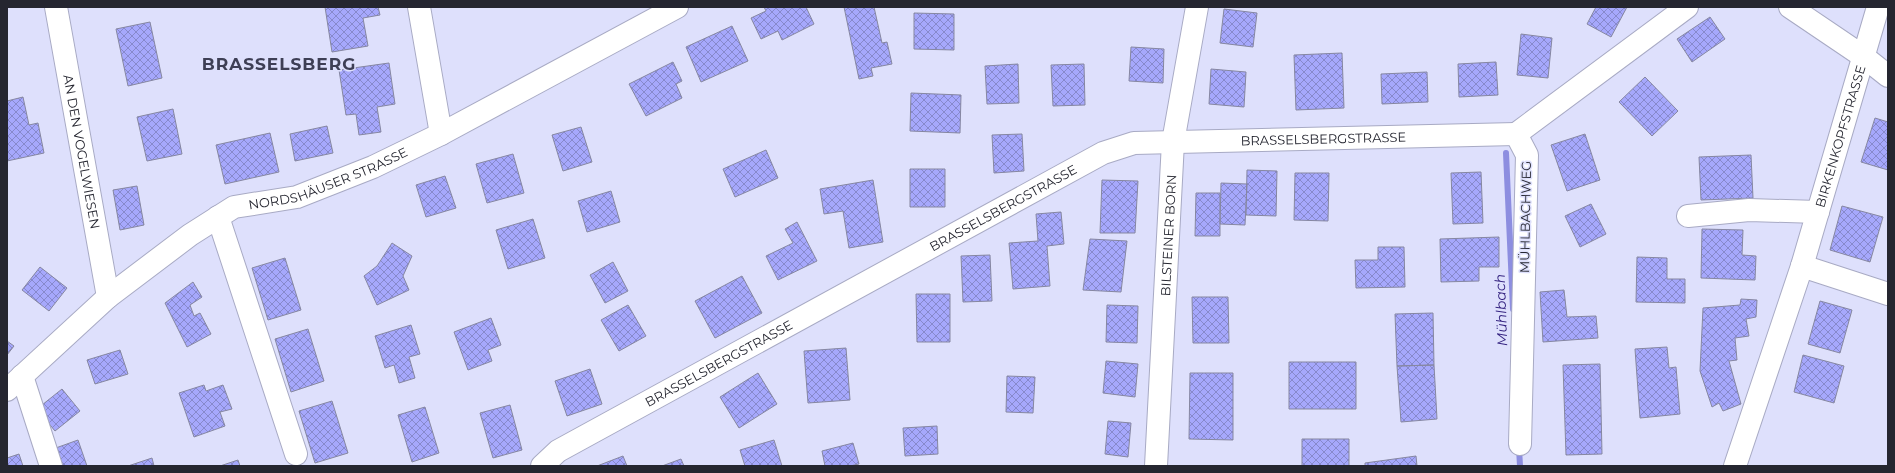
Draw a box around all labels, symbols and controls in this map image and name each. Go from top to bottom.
district label: BRASSELSBERG [202,54,356,74]
street label: BIRKENKOPFSTRASSE [1812,63,1868,209]
street label: AN DEN VOGELWIESEN [60,73,104,230]
street label: BRASSELSBERGSTRASSE [1240,129,1406,148]
street label: NORDSHÄUSER STRASSE [247,144,410,213]
street label: BRASSELSBERGSTRASSE [926,161,1079,254]
street label: MÜHLBACHWEG [1516,161,1534,273]
street label: BILSTEINER BORN [1157,174,1179,297]
water label: Mühlbach [1491,274,1511,346]
street label: BRASSELSBERGSTRASSE [642,316,795,410]

